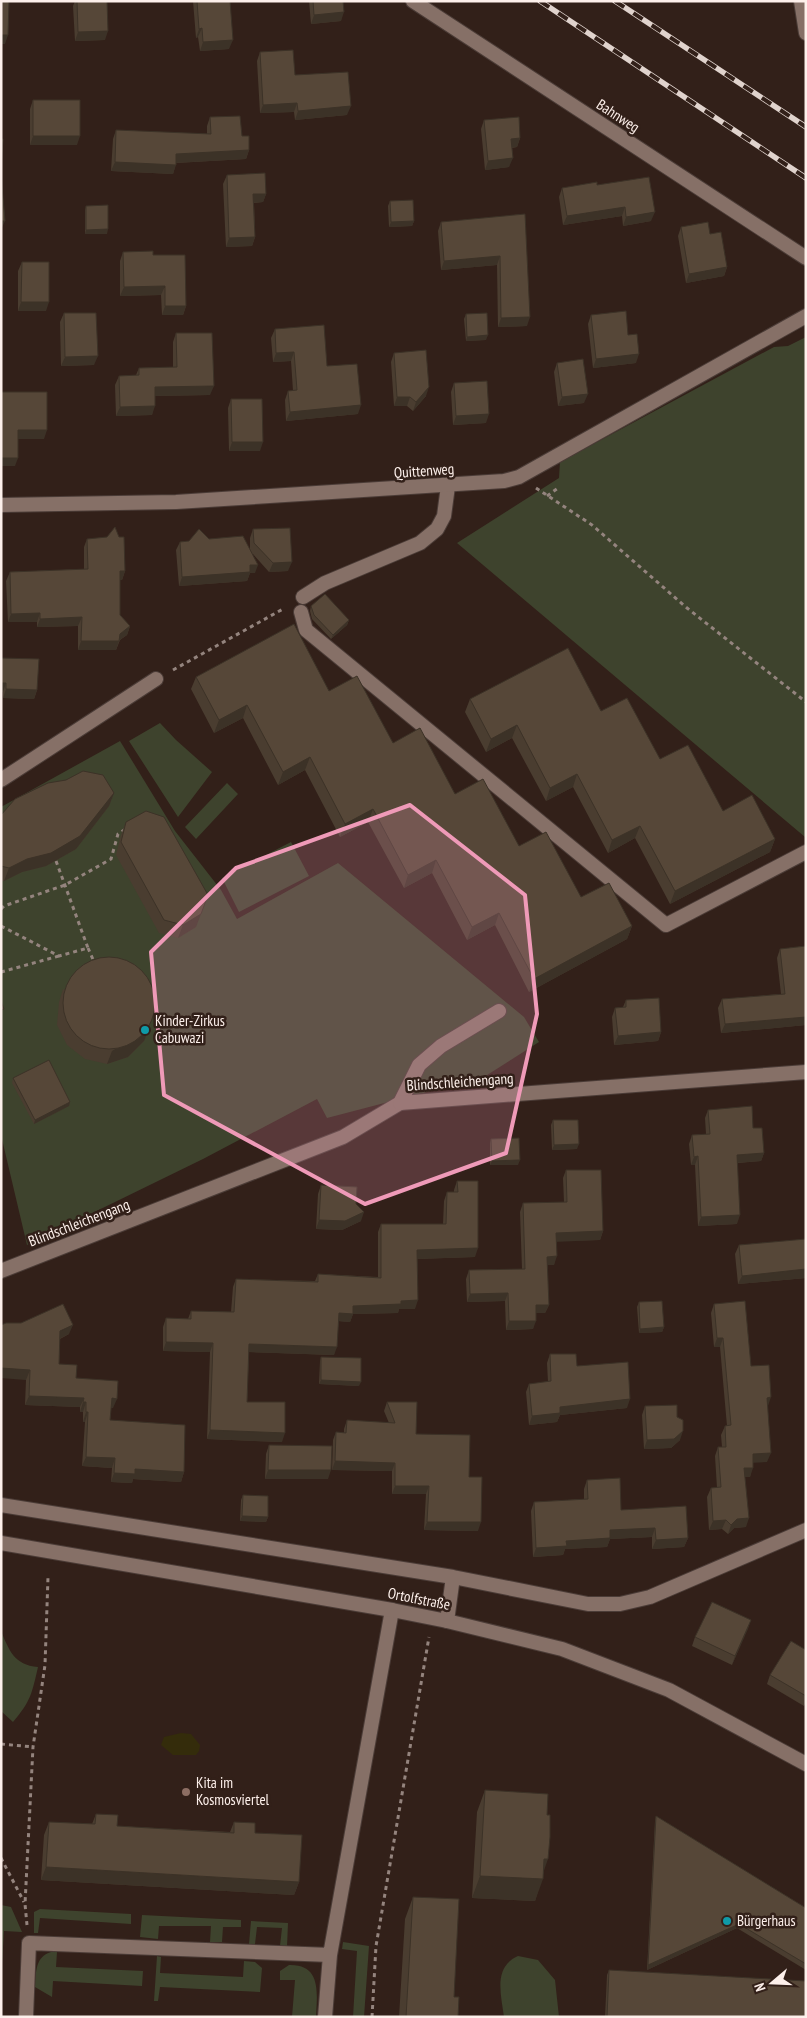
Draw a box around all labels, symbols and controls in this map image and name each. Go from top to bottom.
street label: Bahnweg [593,95,643,136]
street label: Quittenweg [393,459,455,482]
place label: Kinder-Zirkus Cabuwazi [155,1011,225,1047]
marker: Kinder-Zirkus Cabuwazi [139,1024,151,1036]
street label: Blindschleichengang [406,1068,514,1095]
street label: Blindschleichengang [25,1194,132,1251]
street label: Ortolfstraße [386,1583,452,1614]
place label: Kita im Kosmosviertel [196,1773,270,1809]
marker: Kita im Kosmosviertel [180,1786,192,1798]
place label: Bürgerhaus [737,1911,796,1930]
marker: Bürgerhaus [721,1915,733,1927]
north arrow [747,1958,797,2008]
text: N [750,1981,769,1994]

